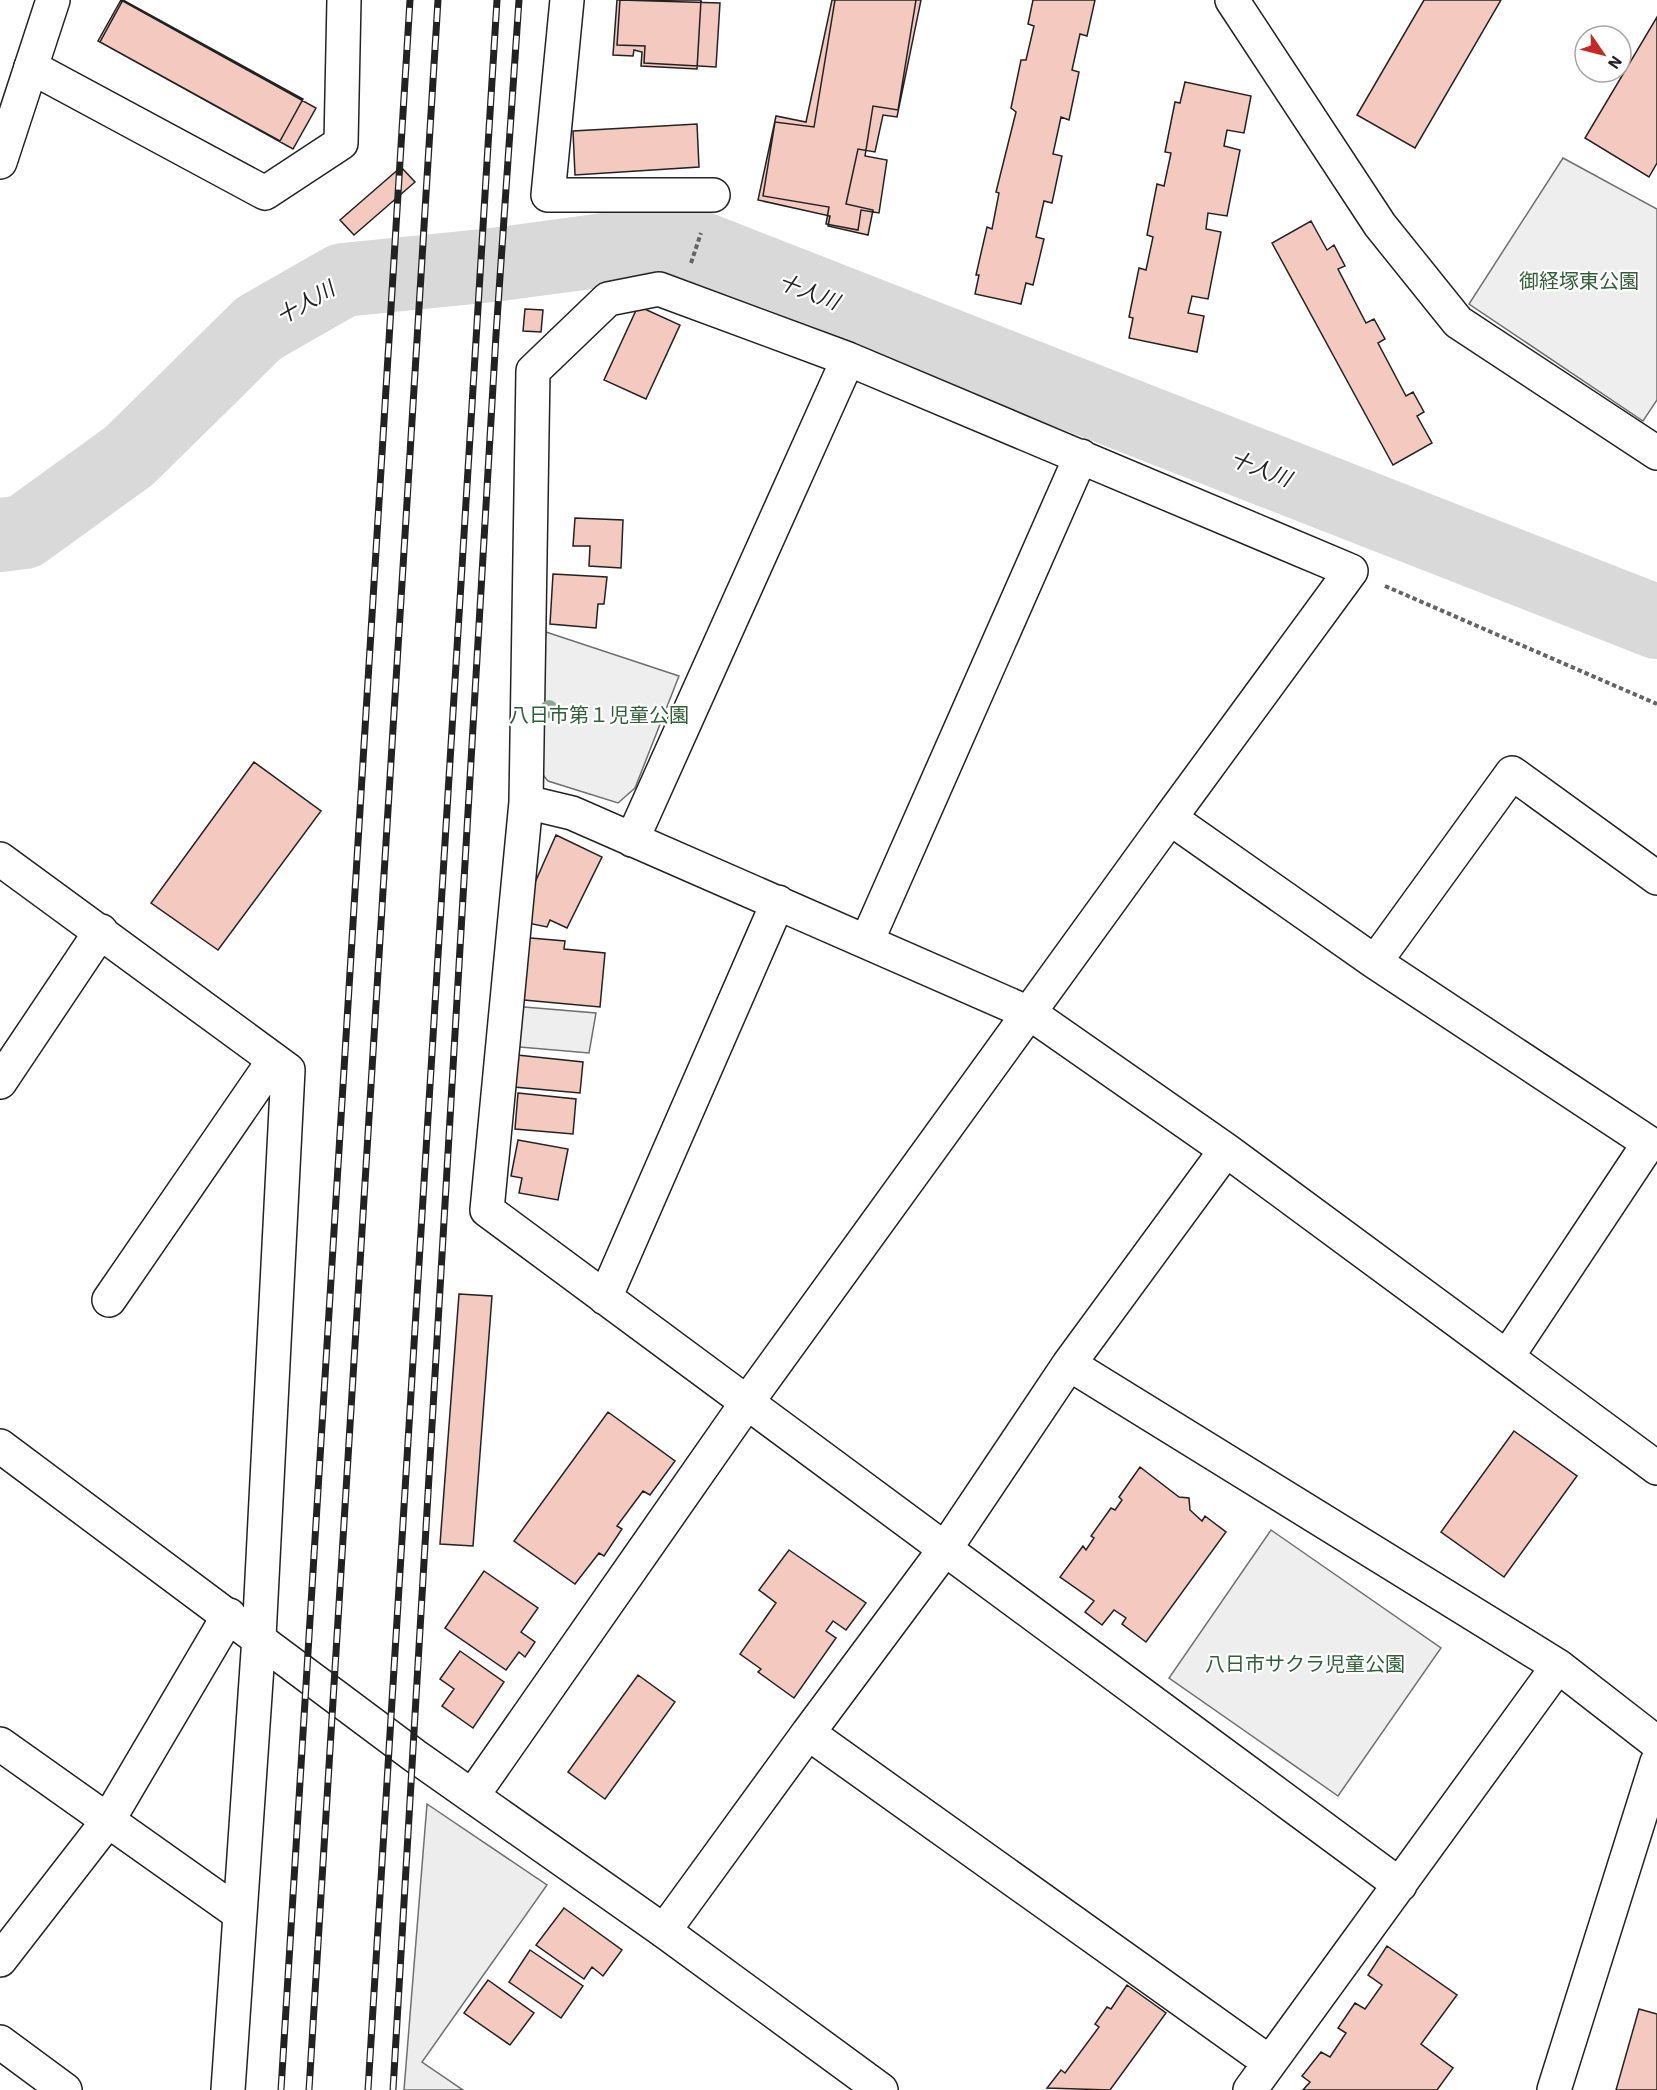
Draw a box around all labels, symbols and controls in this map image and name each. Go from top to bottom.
north arrow [1573,24,1633,84]
text: N [1604,52,1627,73]
water label: 十人川 [775,267,845,316]
park label: 御経塚東公園 [1519,267,1639,294]
water label: 十人川 [271,273,341,330]
water label: 十人川 [1227,444,1297,493]
park label: 八日市第１児童公園 [509,701,689,728]
park label: 八日市サクラ児童公園 [1205,1650,1405,1677]

